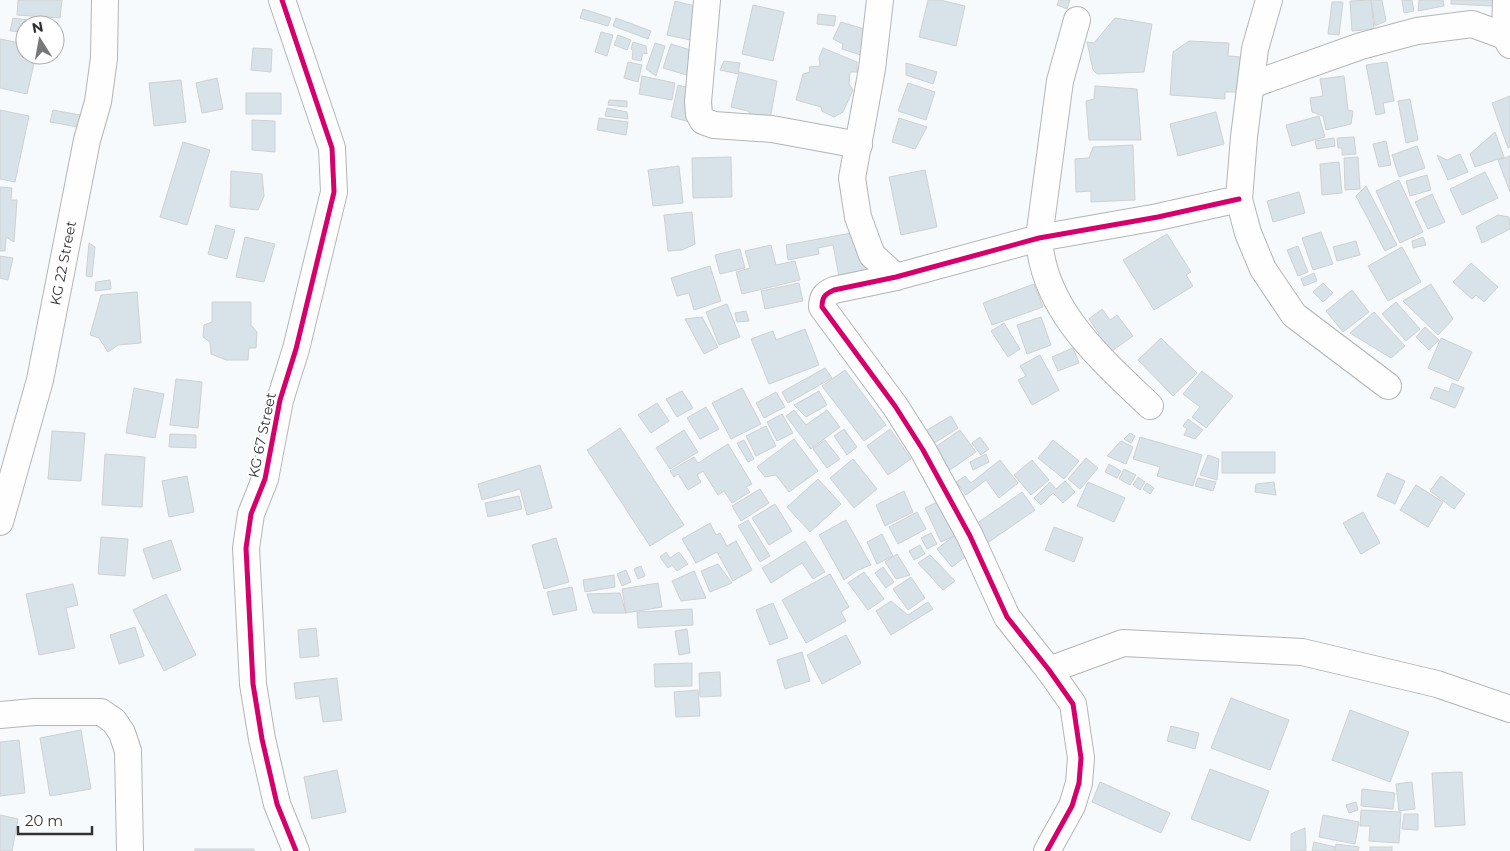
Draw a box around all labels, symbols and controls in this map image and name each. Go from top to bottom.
north arrow [15,15,65,65]
text: N [30,17,45,37]
street label: KG 22 Street [46,219,80,307]
street label: KG 67 Street [244,390,280,479]
scale bar [18,804,91,836]
text: 20 m [25,811,63,830]

